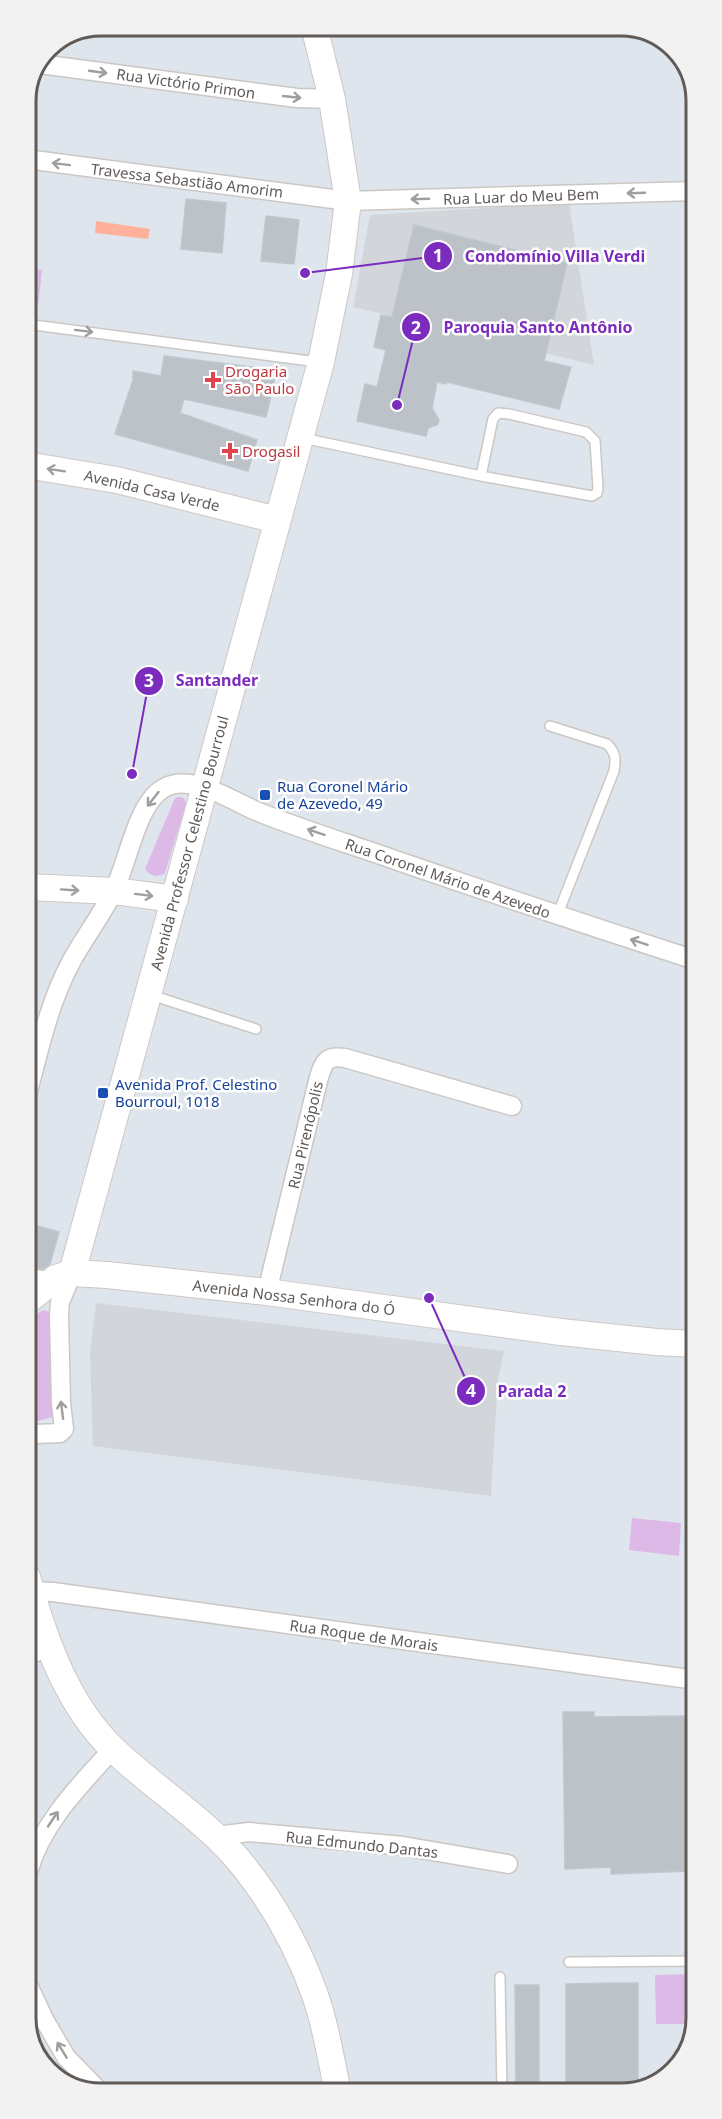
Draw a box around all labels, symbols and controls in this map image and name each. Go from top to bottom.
street label: Rua Victório Primon [115,63,257,103]
one-way arrow [88,66,108,77]
one-way arrow [281,92,301,103]
one-way arrow [52,158,72,169]
street label: Travessa Sebastião Amorim [90,158,284,202]
street label: Rua Luar do Meu Bem [443,183,599,209]
one-way arrow [626,187,646,199]
one-way arrow [410,194,430,205]
callout: Condomínio Villa Verdi [423,239,657,273]
text: 1 [433,243,443,267]
text: Condomínio Villa Verdi [465,245,645,267]
callout: Paroquia Santo Antônio [401,310,644,344]
text: 2 [411,315,421,339]
text: Paroquia Santo Antônio [444,316,632,338]
one-way arrow [74,326,93,337]
place label: Drogaria São Paulo [225,361,294,398]
marker: Drogaria São Paulo [206,373,220,387]
place label: Drogasil [242,441,301,461]
marker: Drogasil [223,444,237,458]
one-way arrow [47,464,67,475]
street label: Avenida Casa Verde [82,465,222,515]
callout: Santander [134,664,271,698]
text: 3 [144,668,154,692]
text: Santander [176,669,258,691]
street label: Avenida Professor Celestino Bourroul [145,713,233,973]
place label: Rua Coronel Mário de Azevedo, 49 [277,776,408,813]
marker: Rua Coronel Mário de Azevedo, 49 [258,788,272,802]
one-way arrow [146,791,159,807]
one-way arrow [307,826,326,837]
street label: Rua Coronel Mário de Azevedo [343,833,553,923]
one-way arrow [60,884,80,895]
one-way arrow [134,890,154,901]
one-way arrow [630,936,649,947]
place label: Avenida Prof. Celestino Bourroul, 1018 [115,1074,277,1111]
street label: Rua Pirenópolis [283,1079,327,1191]
marker: Avenida Prof. Celestino Bourroul, 1018 [96,1086,110,1100]
street label: Avenida Nossa Senhora do Ó [192,1275,396,1319]
callout: Parada 2 [456,1374,578,1408]
text: 4 [466,1378,476,1402]
text: Parada 2 [498,1380,566,1402]
one-way arrow [56,1400,67,1420]
street label: Rua Roque de Morais [288,1615,440,1655]
one-way arrow [47,1811,60,1828]
street label: Rua Edmundo Dantas [285,1826,439,1862]
one-way arrow [55,2042,67,2059]

